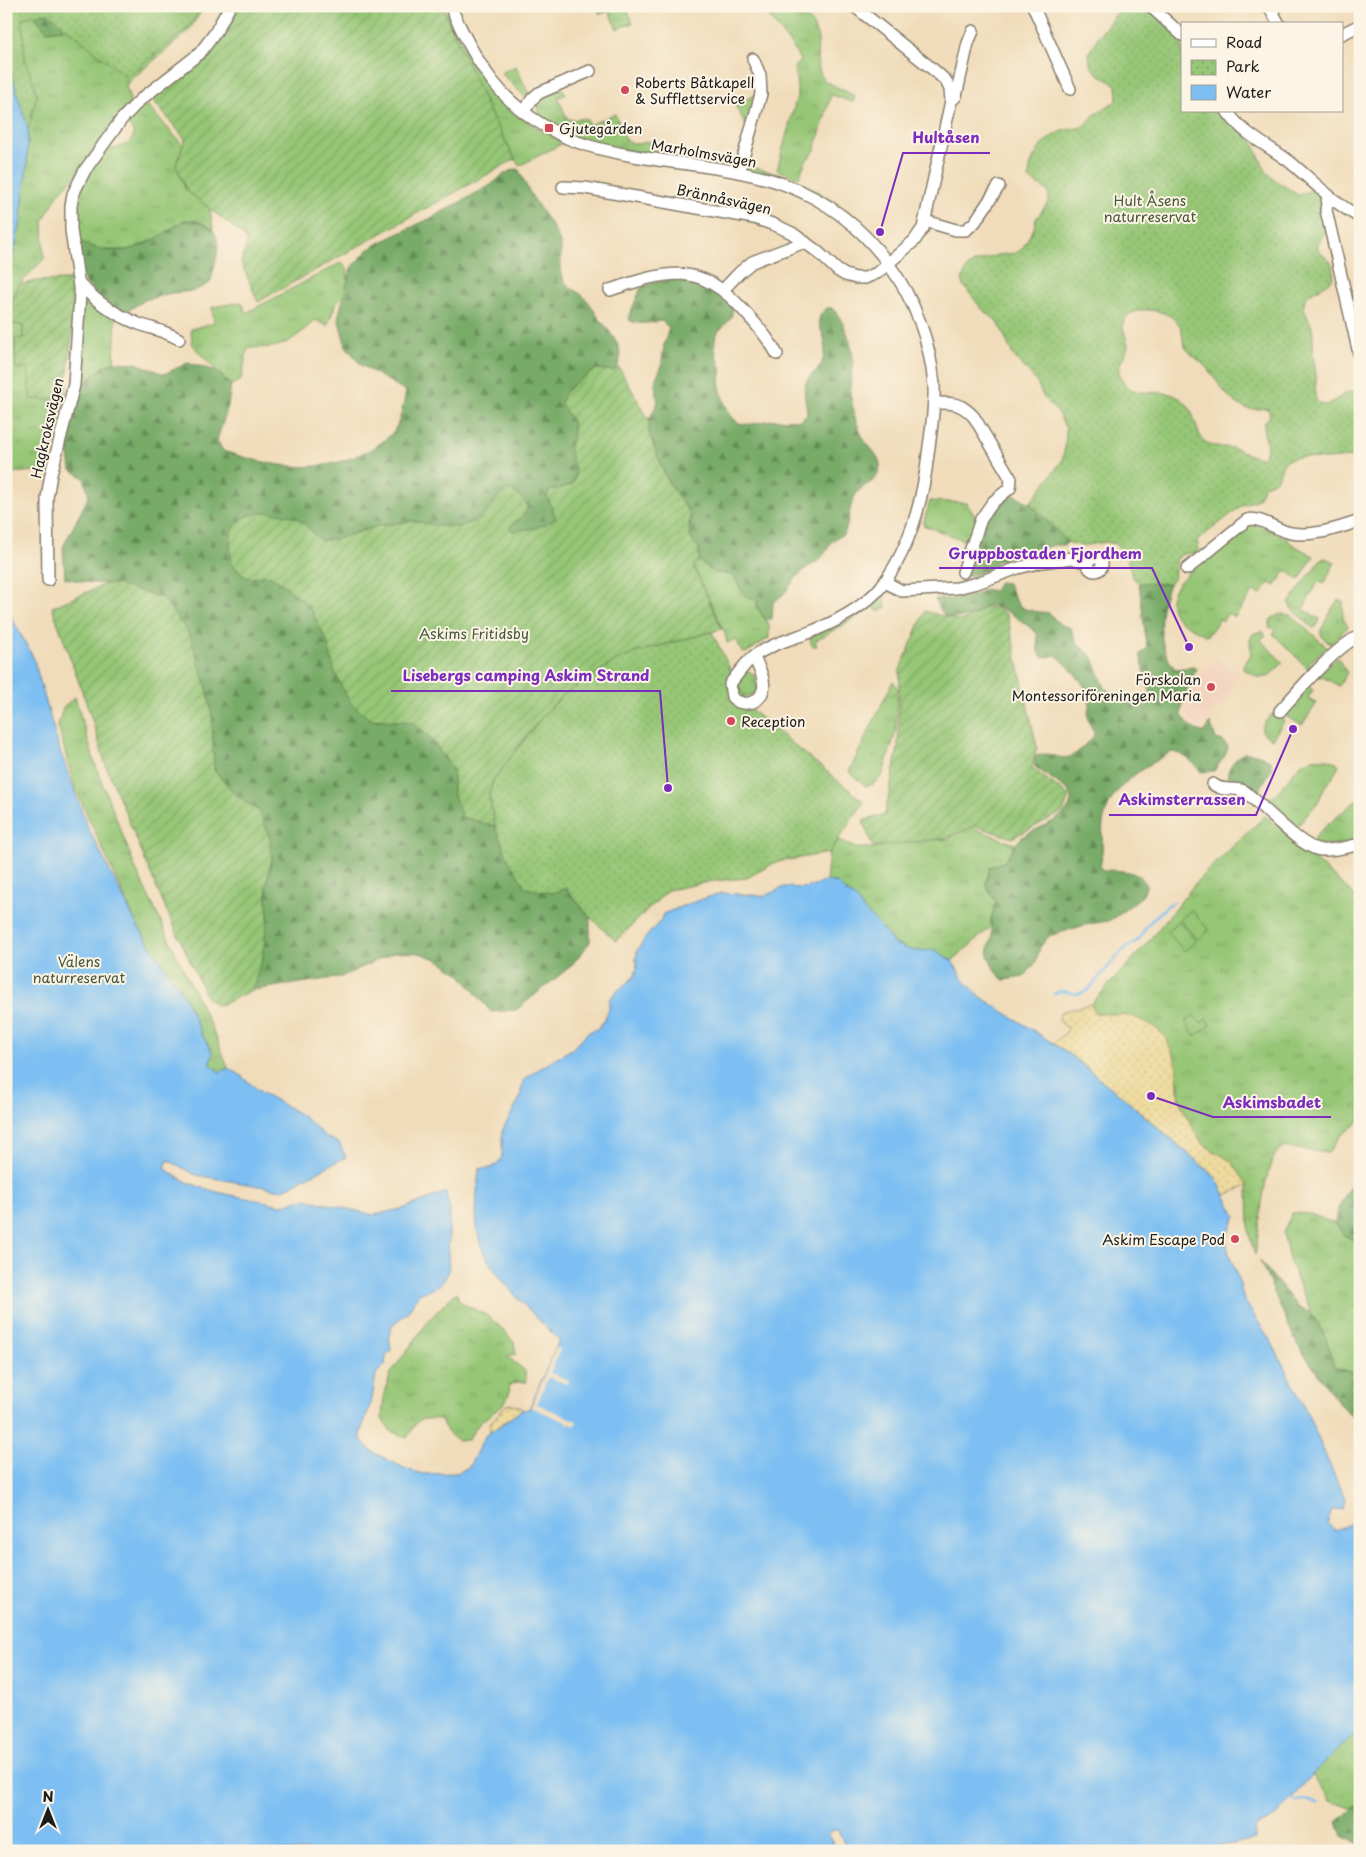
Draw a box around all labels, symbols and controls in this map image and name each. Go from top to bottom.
legend [1181,22,1344,112]
text: Road [1226,30,1262,53]
text: Park [1226,54,1260,77]
place label: Roberts Båtkapell & Sufflettservice [635,72,754,109]
text: Water [1226,80,1271,103]
marker: Roberts Båtkapell & Sufflettservice [619,84,631,96]
place label: Gjutegården [559,118,642,139]
marker: Gjutegården [543,122,555,134]
callout: Hultåsen [903,123,990,153]
text: Hultåsen [912,125,980,148]
street label: Marholmsvägen [650,133,758,173]
street label: Brännåsvägen [675,179,773,219]
park label: Hult Åsens naturreservat [1104,190,1196,227]
street label: Hagkroksvägen [25,376,69,480]
callout: Gruppbostaden Fjordhem [939,538,1152,568]
text: Gruppbostaden Fjordhem [948,541,1142,564]
park label: Askims Fritidsby [419,623,529,644]
callout: Lisebergs camping Askim Strand [391,661,660,691]
text: Lisebergs camping Askim Strand [403,663,649,686]
place label: Förskolan Montessoriföreningen Maria [1012,669,1201,706]
marker: Förskolan Montessoriföreningen Maria [1205,681,1217,693]
place label: Reception [741,711,805,732]
marker: Reception [725,715,737,727]
callout: Askimsterrassen [1109,785,1256,815]
text: Askimsterrassen [1119,787,1246,810]
park label: Välens naturreservat [33,951,125,988]
callout: Askimsbadet [1213,1087,1331,1117]
text: Askimsbadet [1223,1090,1321,1113]
place label: Askim Escape Pod [1102,1229,1225,1250]
marker: Askim Escape Pod [1229,1233,1241,1245]
north arrow [22,1784,72,1834]
text: N [42,1786,54,1807]

